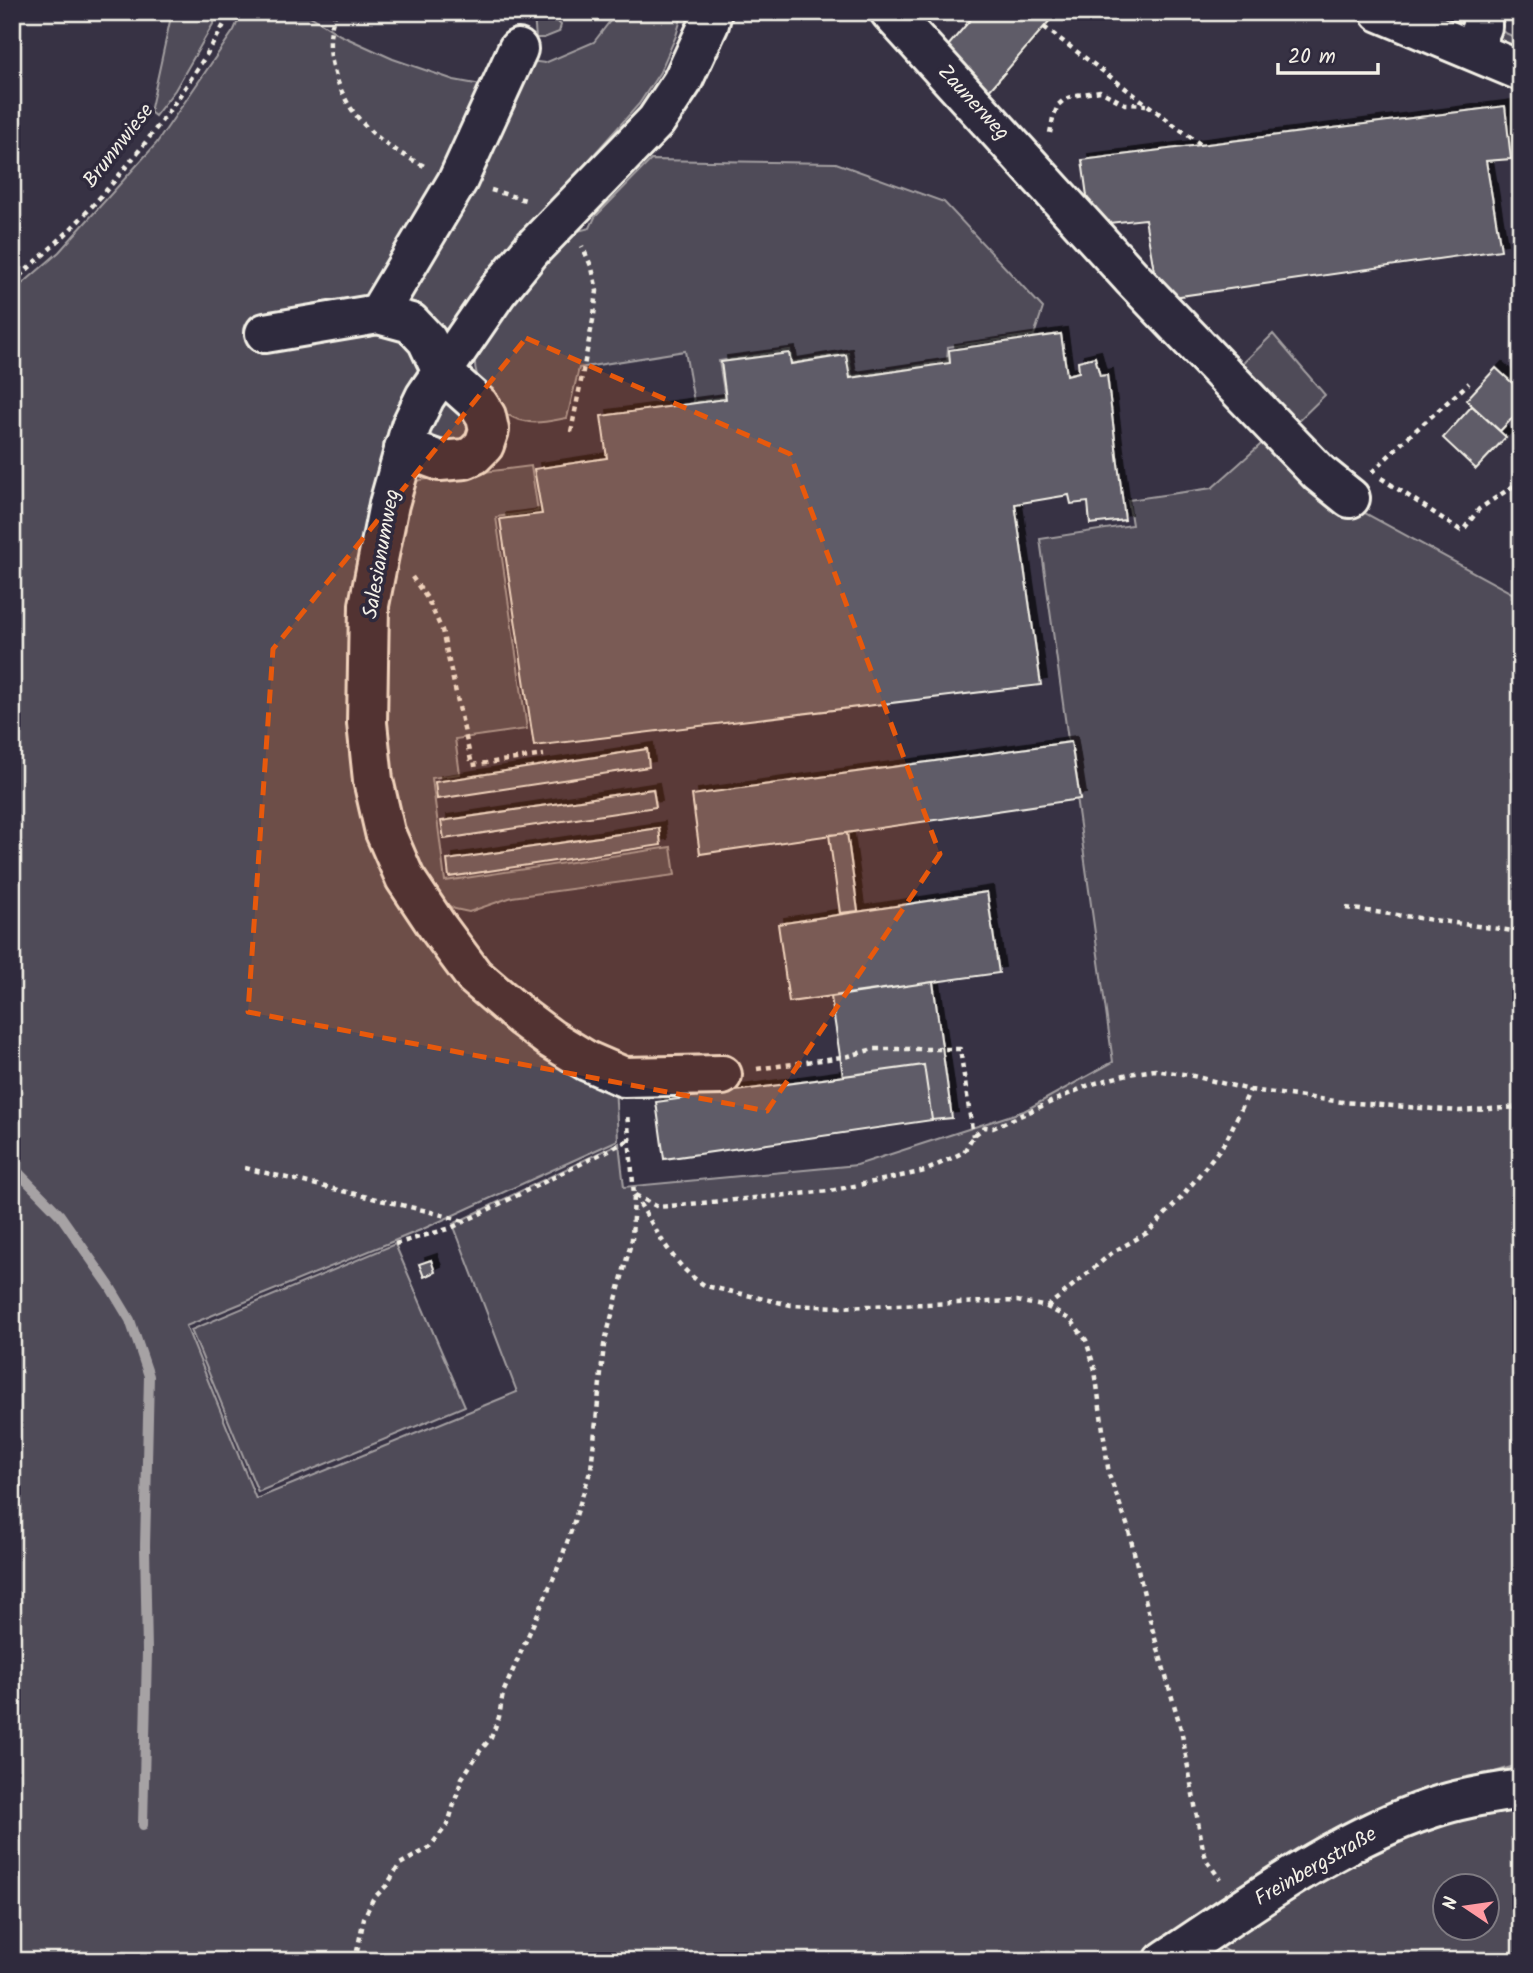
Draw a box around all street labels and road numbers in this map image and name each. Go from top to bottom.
street label: Zaunerweg [929,57,1017,149]
street label: Brunnwiese [75,96,163,195]
street label: Salesianumweg [354,487,410,621]
street label: Freinbergstraße [1249,1818,1384,1915]

